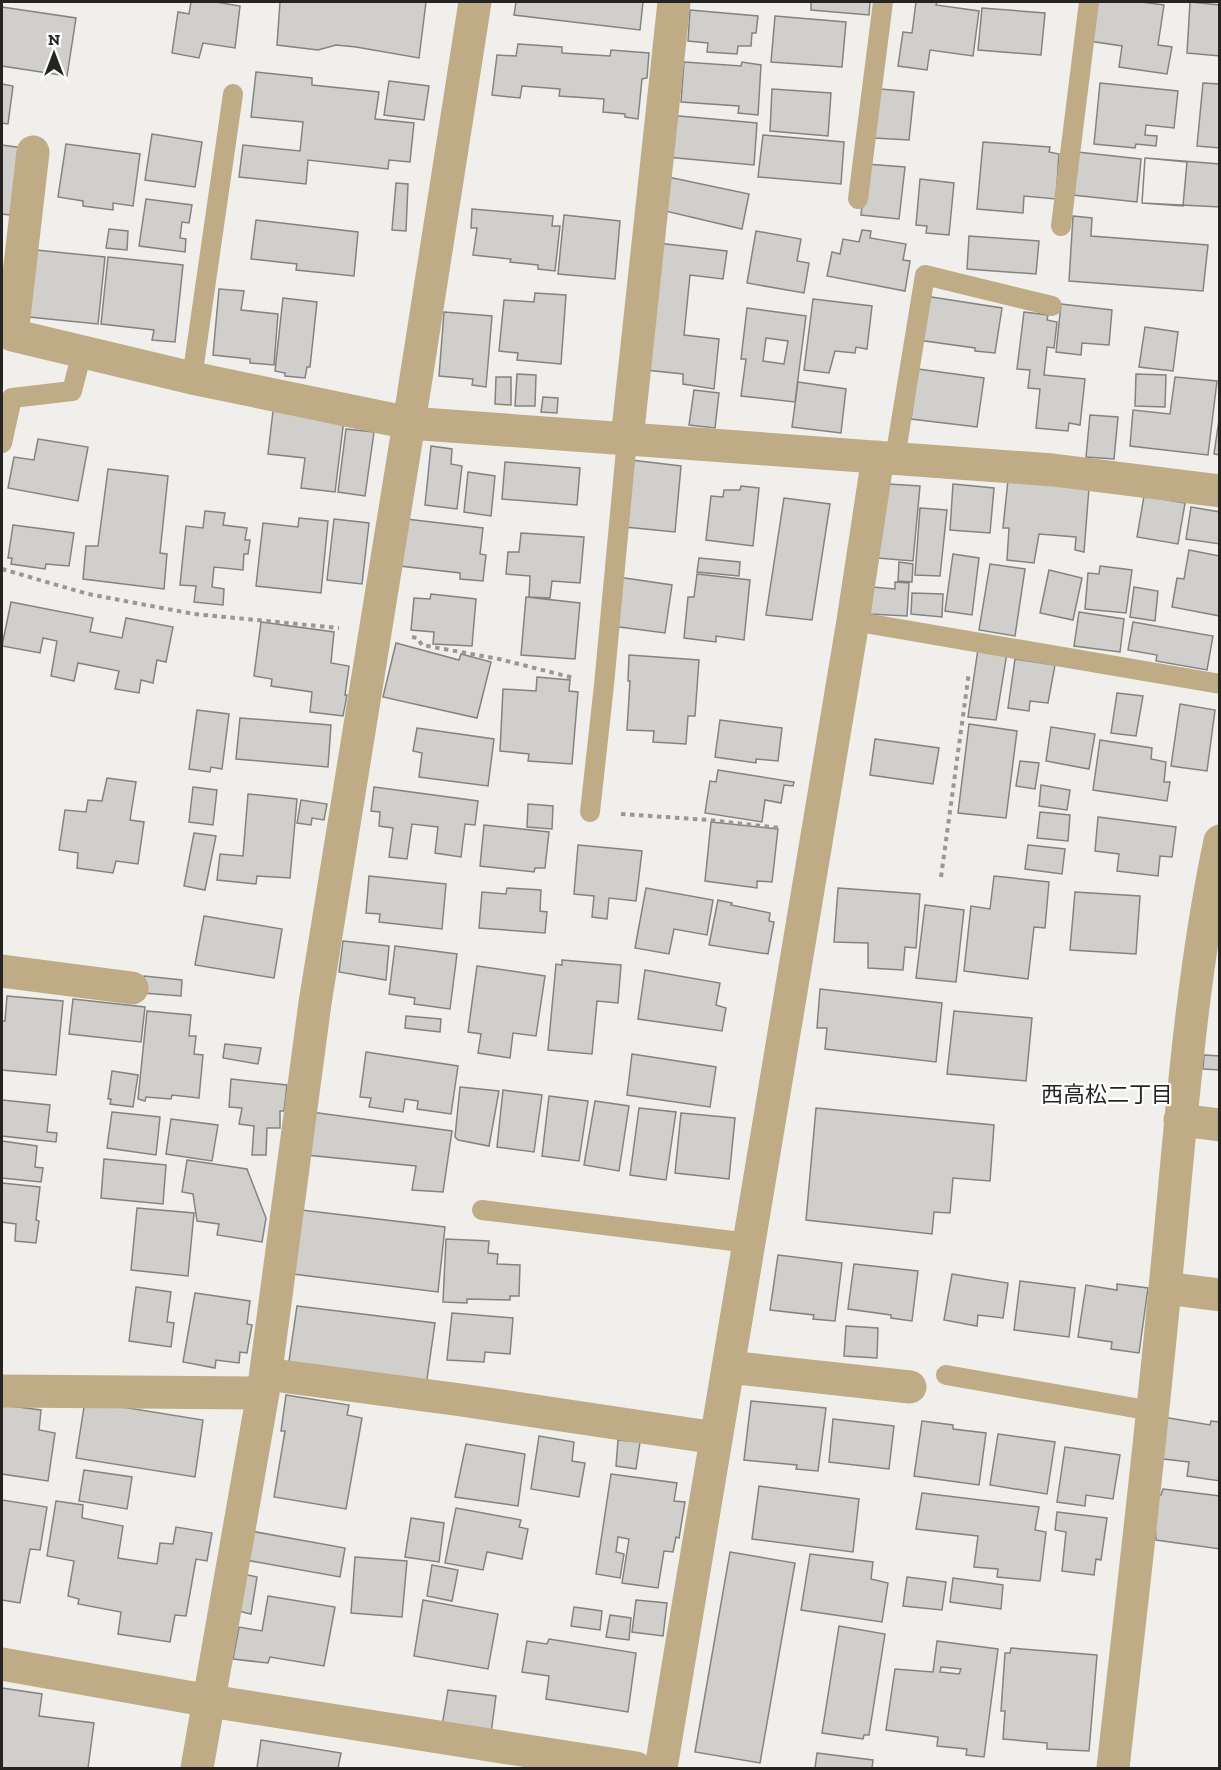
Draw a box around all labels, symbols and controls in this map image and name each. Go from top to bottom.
north arrow [24,24,84,84]
text: N [48,30,60,49]
district label: 西高松二丁目 [1041,1081,1173,1108]

